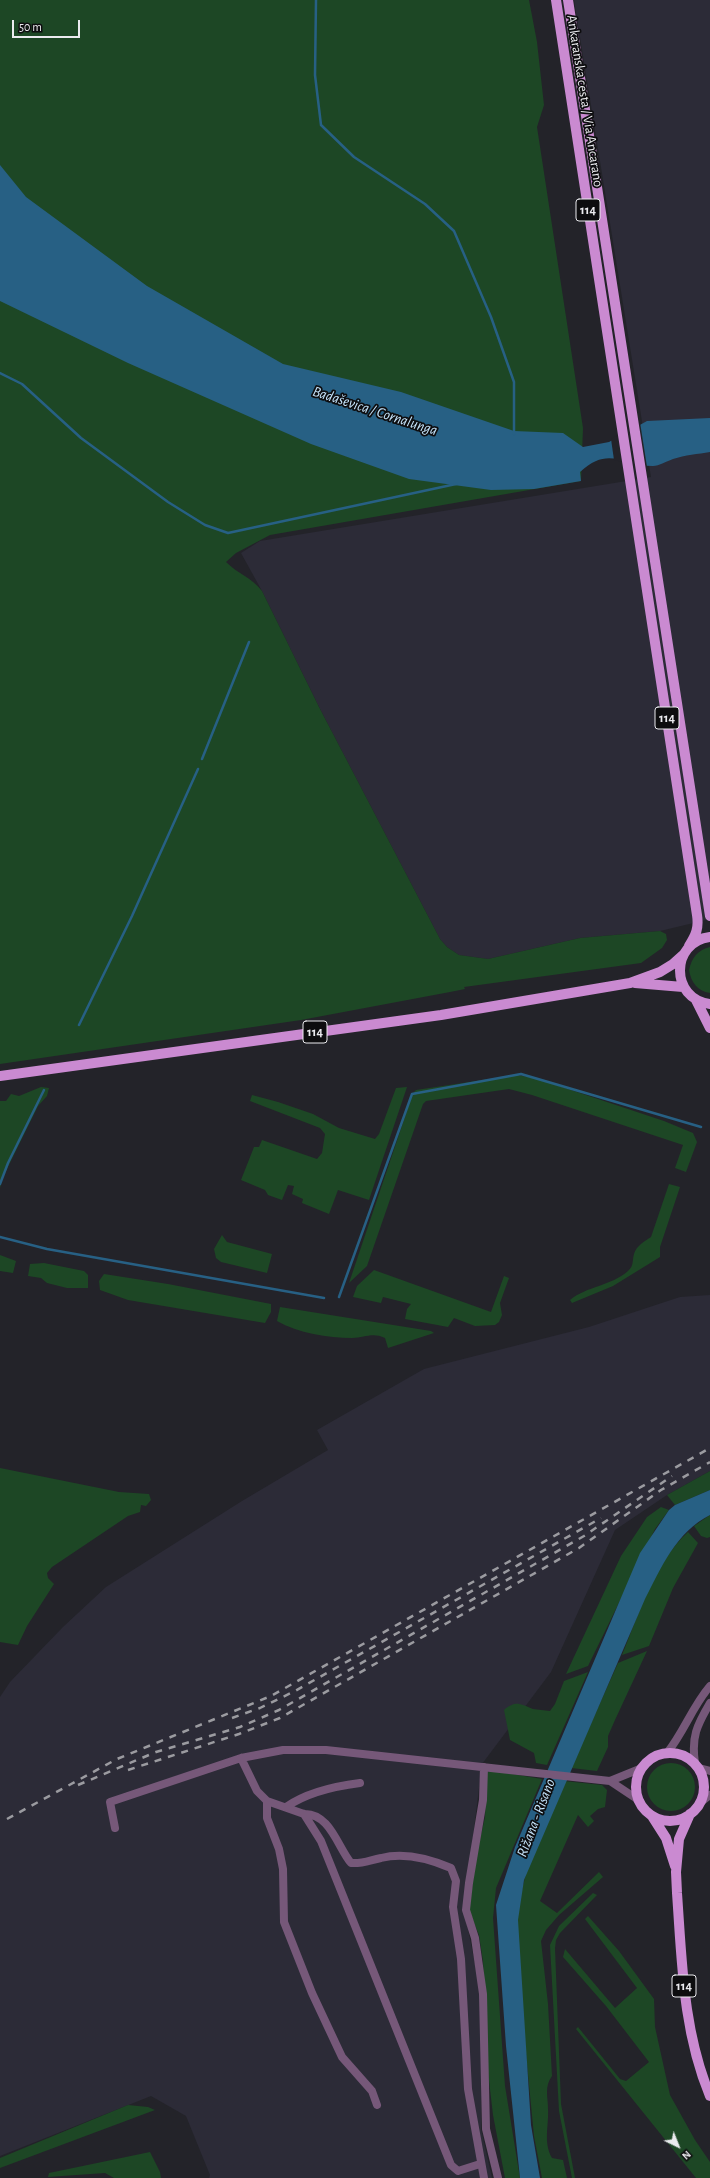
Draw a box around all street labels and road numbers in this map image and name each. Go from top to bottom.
street label: Ankaranska cesta / Via Ancarano [563,14,607,188]
road number: 114 [576,199,600,221]
road number: 114 [655,707,679,729]
road number: 114 [303,1021,327,1043]
road number: 114 [672,1975,696,1997]

